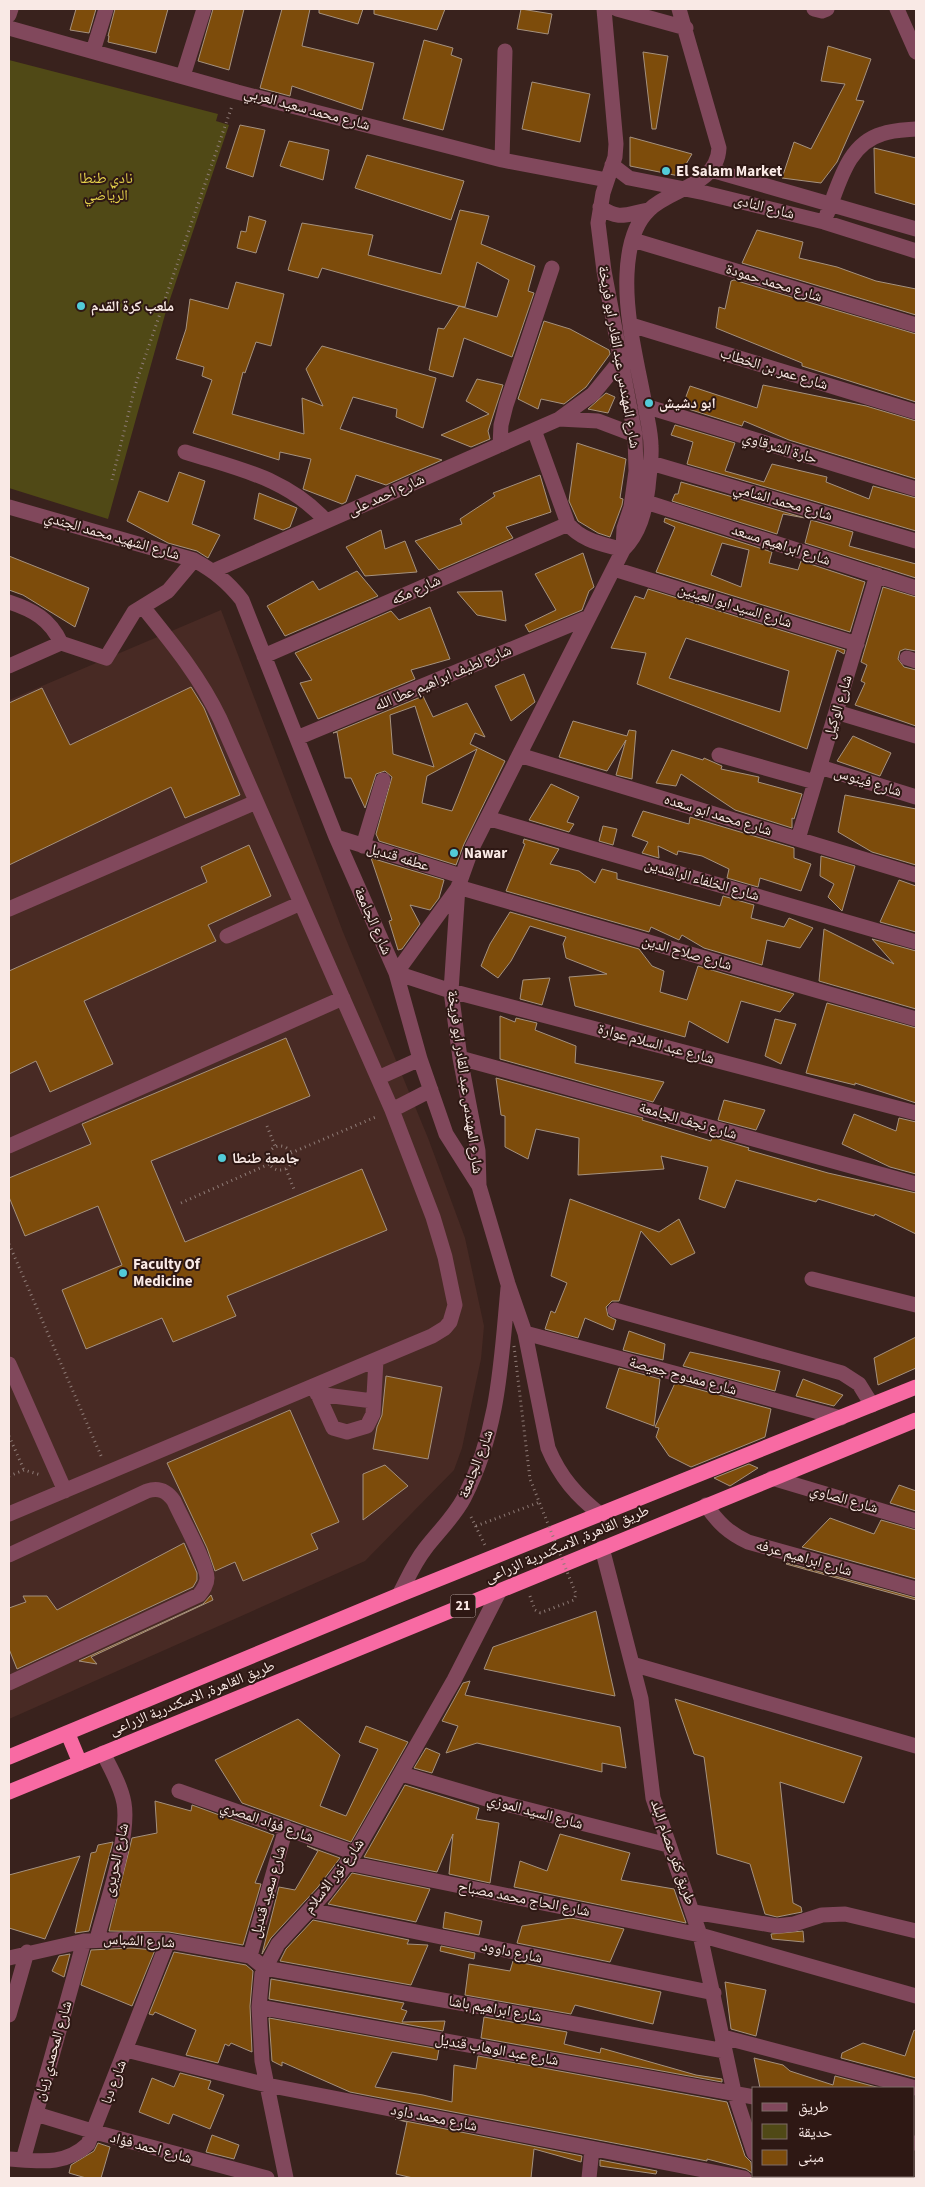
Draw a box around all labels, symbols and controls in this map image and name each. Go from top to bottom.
street label: شارع محمد سعيد العربي [241,82,372,137]
place label: El Salam Market [676,161,783,182]
marker: El Salam Market [660,165,672,177]
park label: نادي طنطا الرياضي [79,168,133,206]
street label: شارع النادى [731,189,797,225]
street label: شارع محمد حمودة [723,258,825,308]
street label: شارع المهندس عبد القادر ابو فريخة [593,264,645,450]
place label: ملعب كرة القدم [91,296,174,317]
marker: ملعب كرة القدم [75,300,87,312]
street label: شارع عمر بن الخطاب [717,343,831,395]
place label: ابو دشيش [659,393,716,414]
marker: ابو دشيش [643,397,655,409]
street label: حارة الشرقاوي [740,427,821,470]
street label: شارع احمد على [344,469,428,521]
street label: شارع محمد الشامي [731,478,835,527]
street label: شارع الشهيد محمد الجندي [42,507,182,566]
street label: شارع ابراهيم مسعد [729,519,833,571]
street label: شارع مكه [388,570,444,610]
street label: شارع السيد ابو العينين [675,579,795,633]
street label: شارع لطيف ابراهيم عطا الله [371,640,515,716]
street label: شارع الوكيل [818,672,858,742]
street label: شارع فينوس [832,762,905,802]
street label: شارع محمد ابو سعده [662,789,775,841]
street label: عطفه قنديل [364,838,432,877]
place label: Nawar [464,843,507,864]
marker: Nawar [448,847,460,859]
street label: شارع الخلفاء الراشدين [642,854,762,906]
street label: شارع الجامعة [349,884,397,958]
street label: شارع صلاح الدين [640,930,735,976]
street label: شارع المهندس عبد القادر ابو فريخة [442,989,488,1175]
street label: شارع عبد السلام عوارة [595,1018,717,1070]
street label: شارع نجف الجامعة [636,1097,740,1145]
place label: جامعة طنطا [232,1148,300,1169]
marker: جامعة طنطا [216,1152,228,1164]
place label: Faculty Of Medicine [133,1254,201,1292]
marker: Faculty Of Medicine [117,1267,129,1279]
street label: شارع ممدوح جعيصة [627,1352,739,1401]
street label: شارع الجامعة [453,1427,499,1501]
street label: شارع الصاوي [807,1479,881,1520]
street label: طريق القاهرة, الاسكندرية الزراعى [481,1500,653,1588]
street label: شارع ابراهيم عرفه [753,1534,855,1582]
road number: 21 [450,1594,476,1618]
street label: طريق القاهرة, الاسكندرية الزراعى [106,1655,278,1741]
street label: شارع السيد الموزي [484,1789,586,1836]
street label: شارع فؤاد المصري [217,1796,317,1849]
street label: طريق كفر عصام البلد [645,1797,701,1908]
street label: شارع الحريرى [98,1821,134,1899]
street label: شارع نور الاسلام [299,1834,369,1918]
street label: شارع سعيد قنديل [245,1843,291,1941]
street label: شارع الحاج محمد مصباح [456,1876,592,1922]
street label: شارع الشباس [103,1929,175,1953]
street label: شارع داوود [480,1935,544,1969]
street label: شارع ابراهيم باشا [447,1990,543,2028]
street label: شارع المحمدي زيان [29,1998,78,2104]
street label: شارع عبد الوهاب قنديل [434,2029,561,2071]
street label: شارع دبا [96,2057,132,2107]
legend [752,2087,915,2177]
text: طريق [798,2097,829,2118]
street label: شارع محمد داود [389,2099,479,2137]
text: حديقة [798,2122,833,2143]
street label: شارع احمد فؤاد [108,2127,194,2169]
text: مبنى [798,2147,824,2168]

